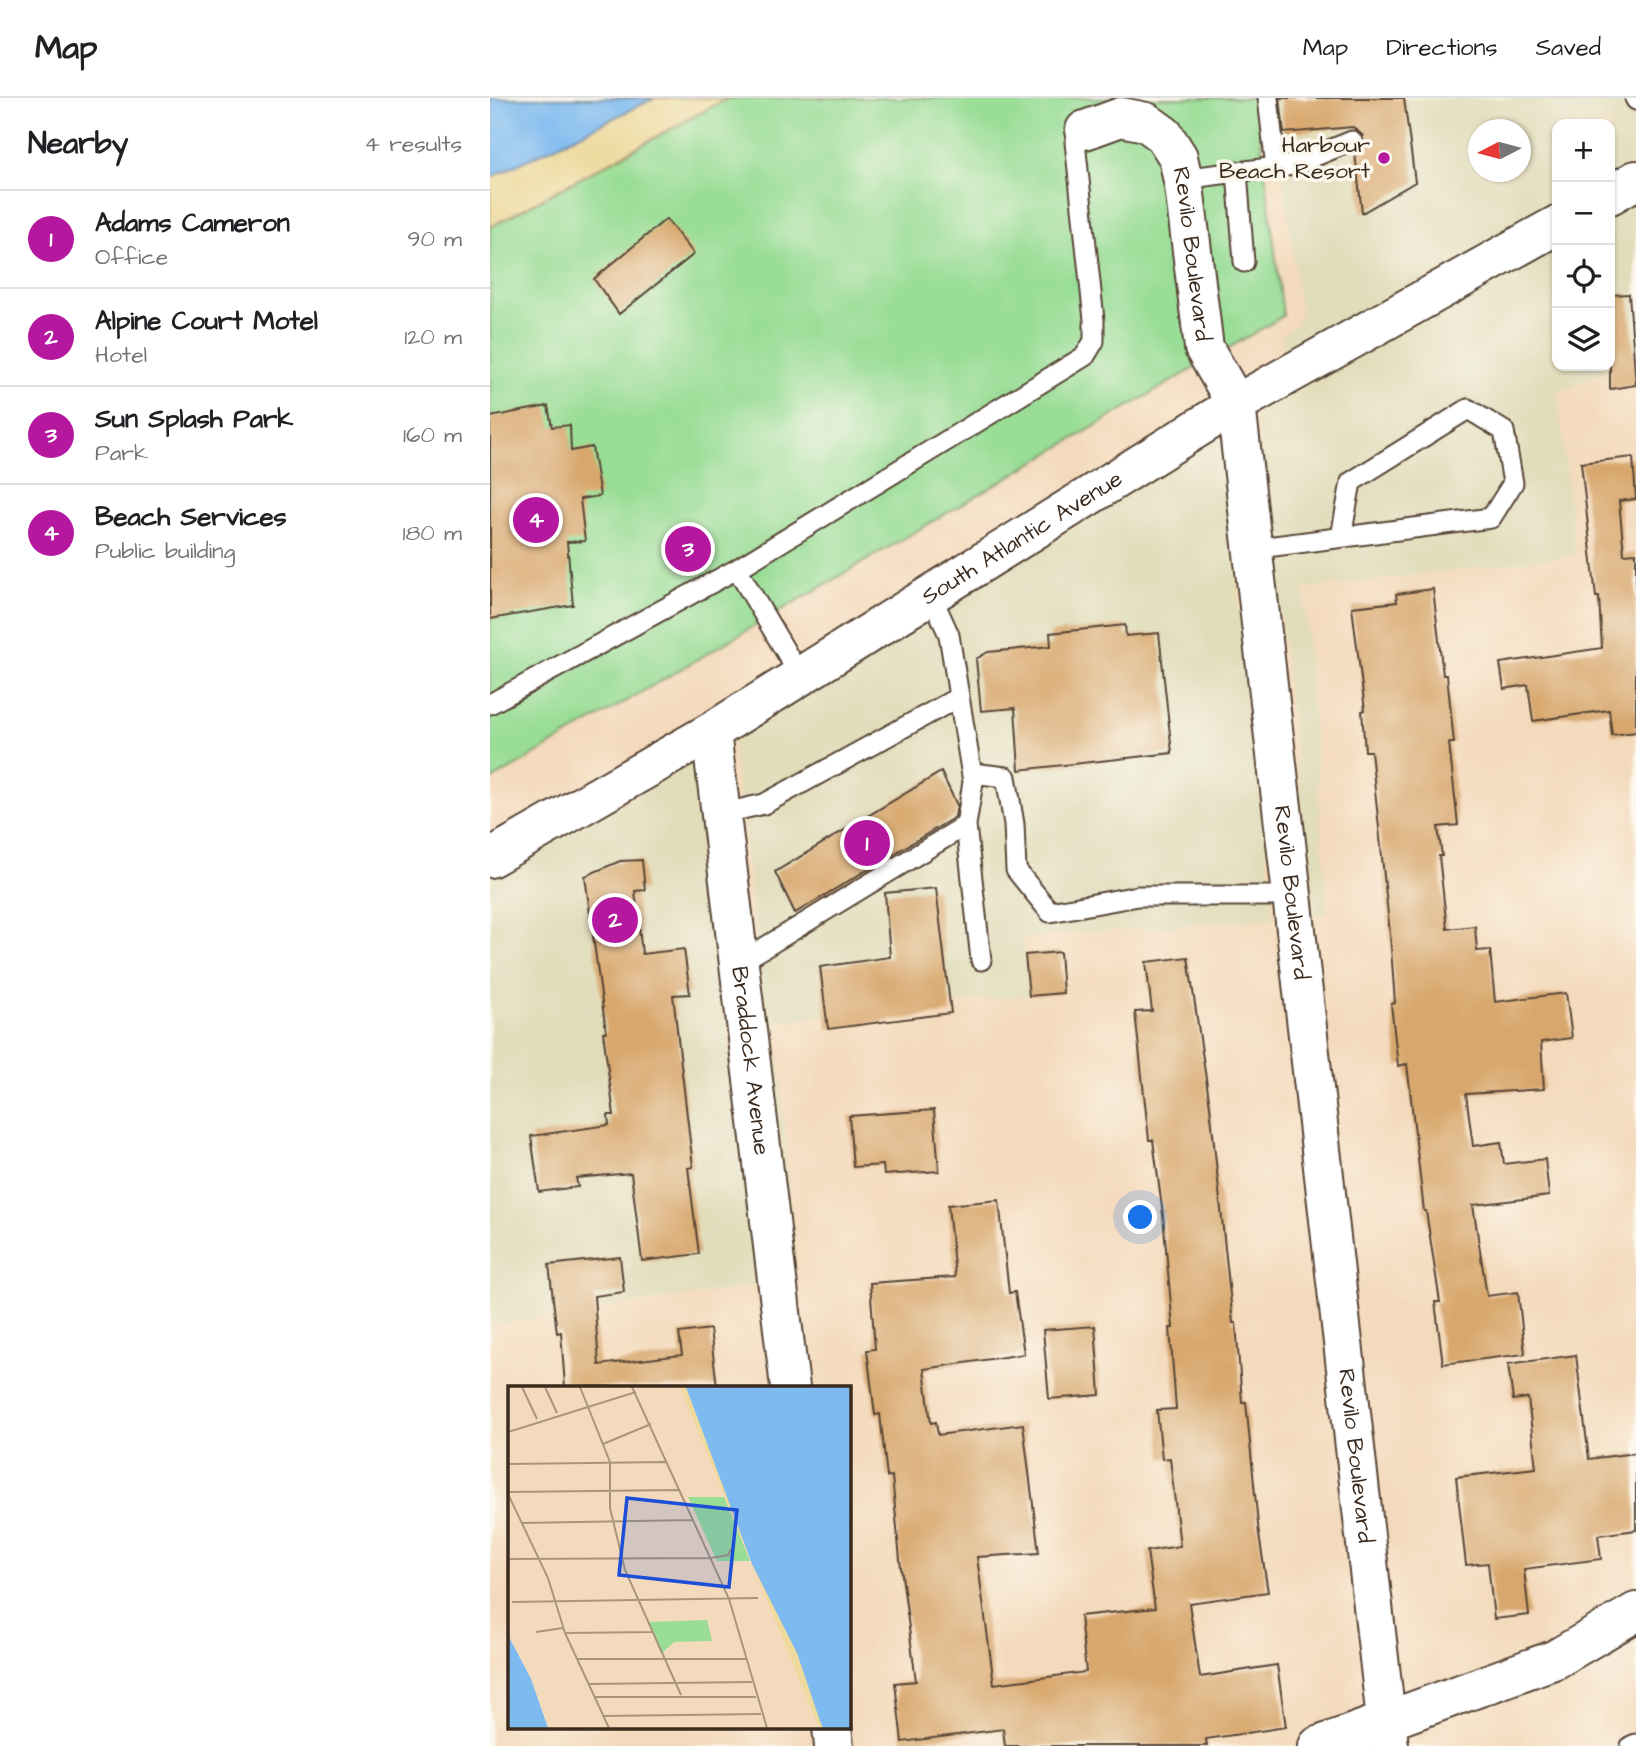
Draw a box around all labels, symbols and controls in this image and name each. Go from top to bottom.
text: Map [35,25,97,71]
text: Map [1303,31,1348,65]
text: Directions [1386,31,1498,65]
text: Saved [1536,31,1601,65]
north arrow [1468,119,1531,182]
map controls [1552,119,1615,371]
button: + [1552,119,1615,182]
text: Nearby [28,123,128,165]
text: 4 results [364,128,462,160]
place label: Harbour Beach Resort [1219,129,1371,187]
marker: Harbour Beach Resort [1376,150,1392,166]
street label: Revilo Boulevard [1164,164,1219,343]
button: − [1552,182,1615,245]
text: Adams Cameron [95,205,290,241]
text: 1 [50,223,52,255]
text: 90 m [407,223,462,255]
text: Office [95,241,168,273]
button: locate [1552,245,1615,308]
text: Alpine Court Motel [95,303,318,339]
button: layers [1552,308,1615,371]
text: 2 [44,321,58,353]
text: 120 m [404,321,462,353]
text: Hotel [95,339,147,371]
text: Sun Splash Park [95,401,293,437]
text: 3 [45,419,57,451]
text: 160 m [403,419,462,451]
text: Park [95,437,148,469]
street label: South Atlantic Avenue [915,463,1129,613]
pin: 4 [513,494,559,546]
text: Beach Services [95,499,287,535]
text: 4 [43,517,59,549]
text: 180 m [403,517,462,549]
pin: 3 [665,523,711,575]
text: Public building [95,535,235,567]
street label: Revilo Boulevard [1266,804,1318,982]
pin: 1 [844,817,890,869]
pin: 2 [592,894,638,946]
street label: Braddock Avenue [723,964,778,1157]
your location [1123,1200,1157,1234]
street label: Revilo Boulevard [1330,1367,1382,1545]
inset map [508,1386,850,1728]

